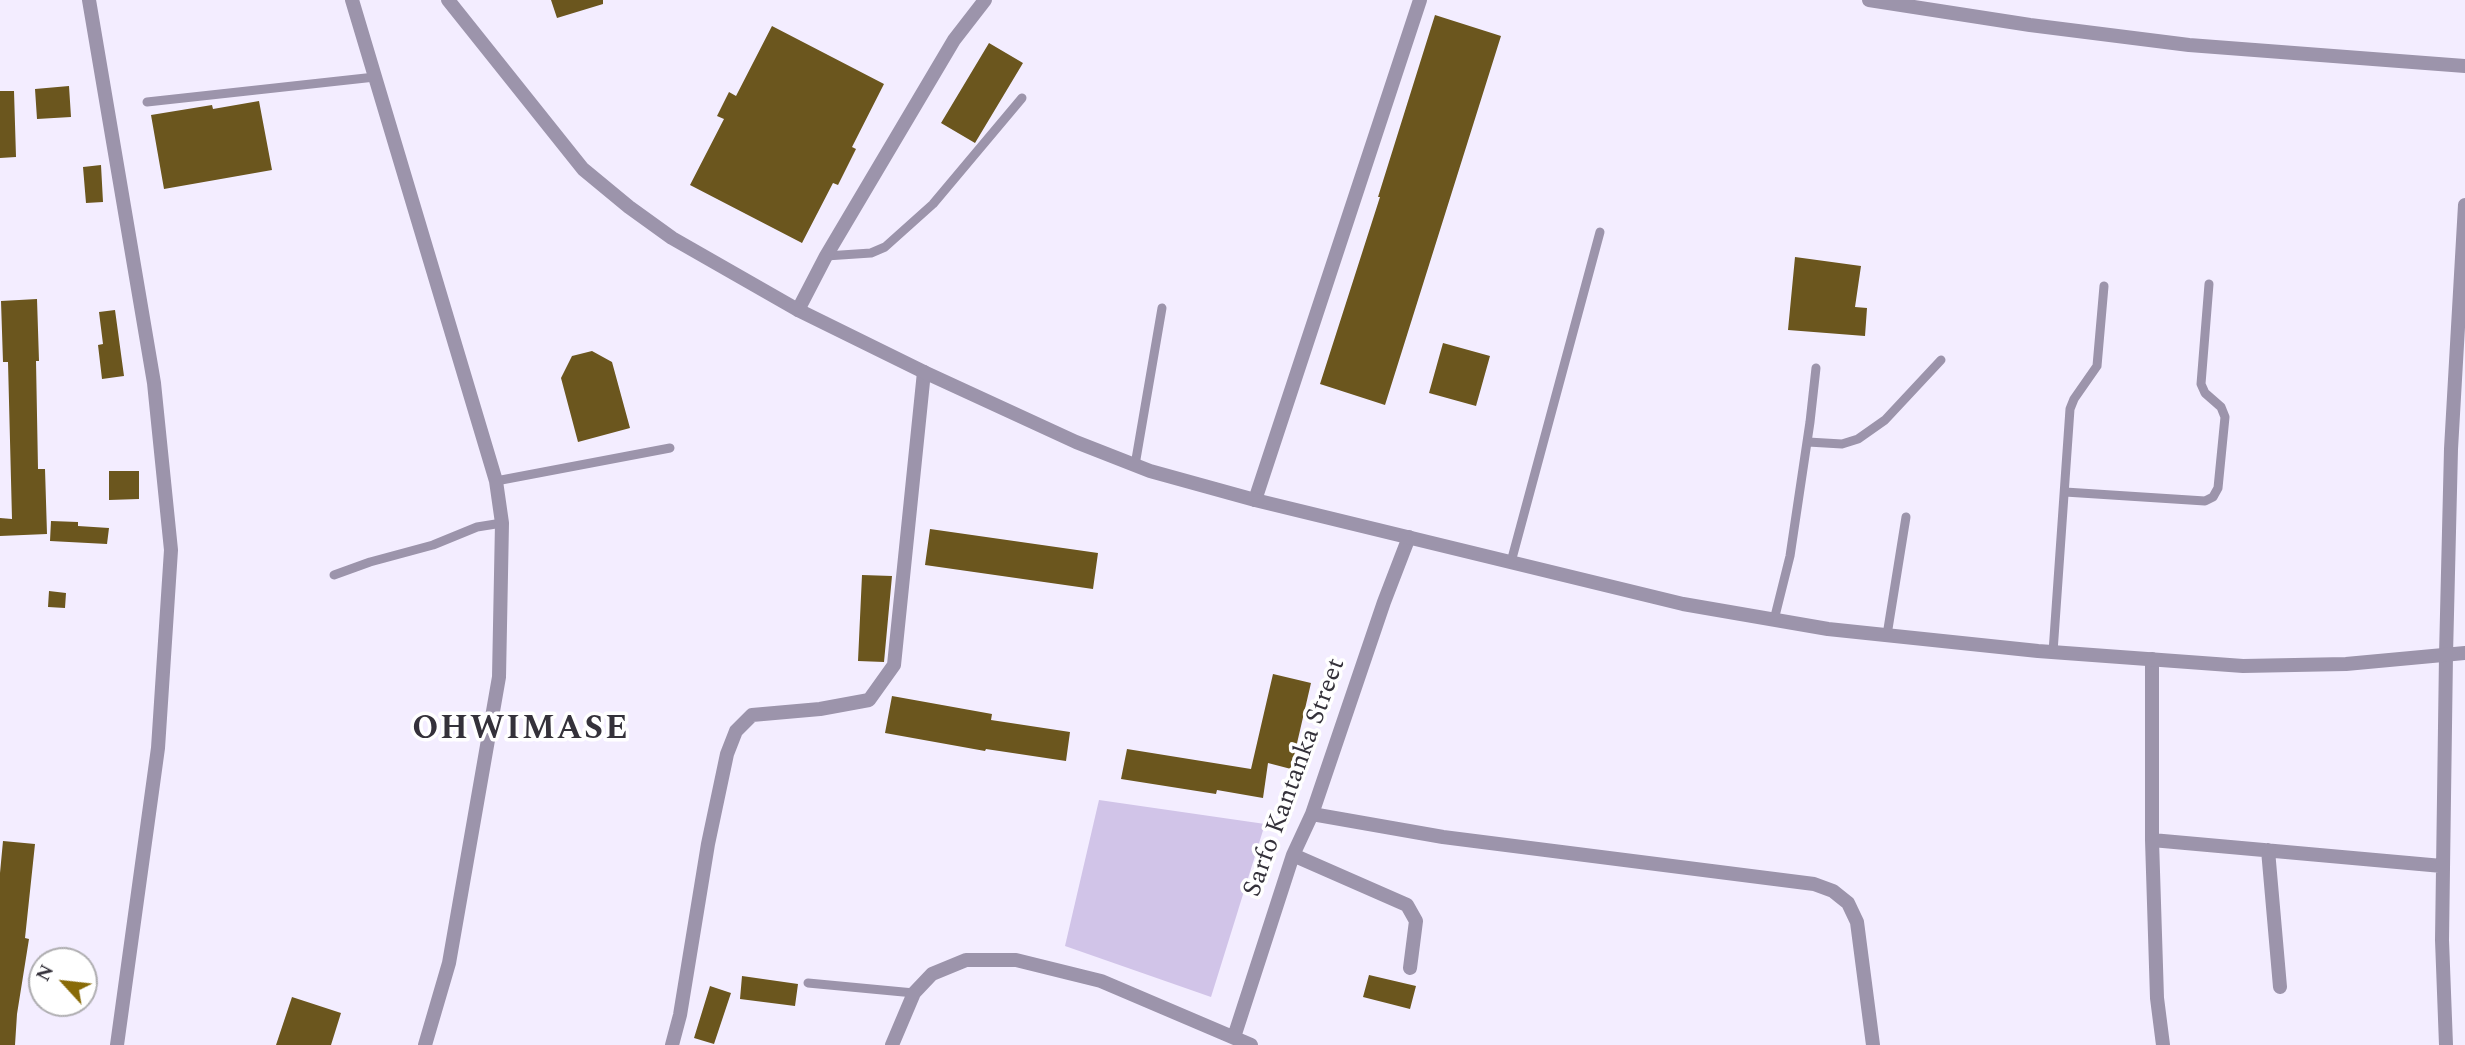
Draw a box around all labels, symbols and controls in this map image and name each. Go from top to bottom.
street label: Sarfo Kantanka Street [1238,654,1354,902]
district label: OHWIMASE [413,712,629,752]
north arrow [28,947,98,1017]
text: N [29,960,62,987]

